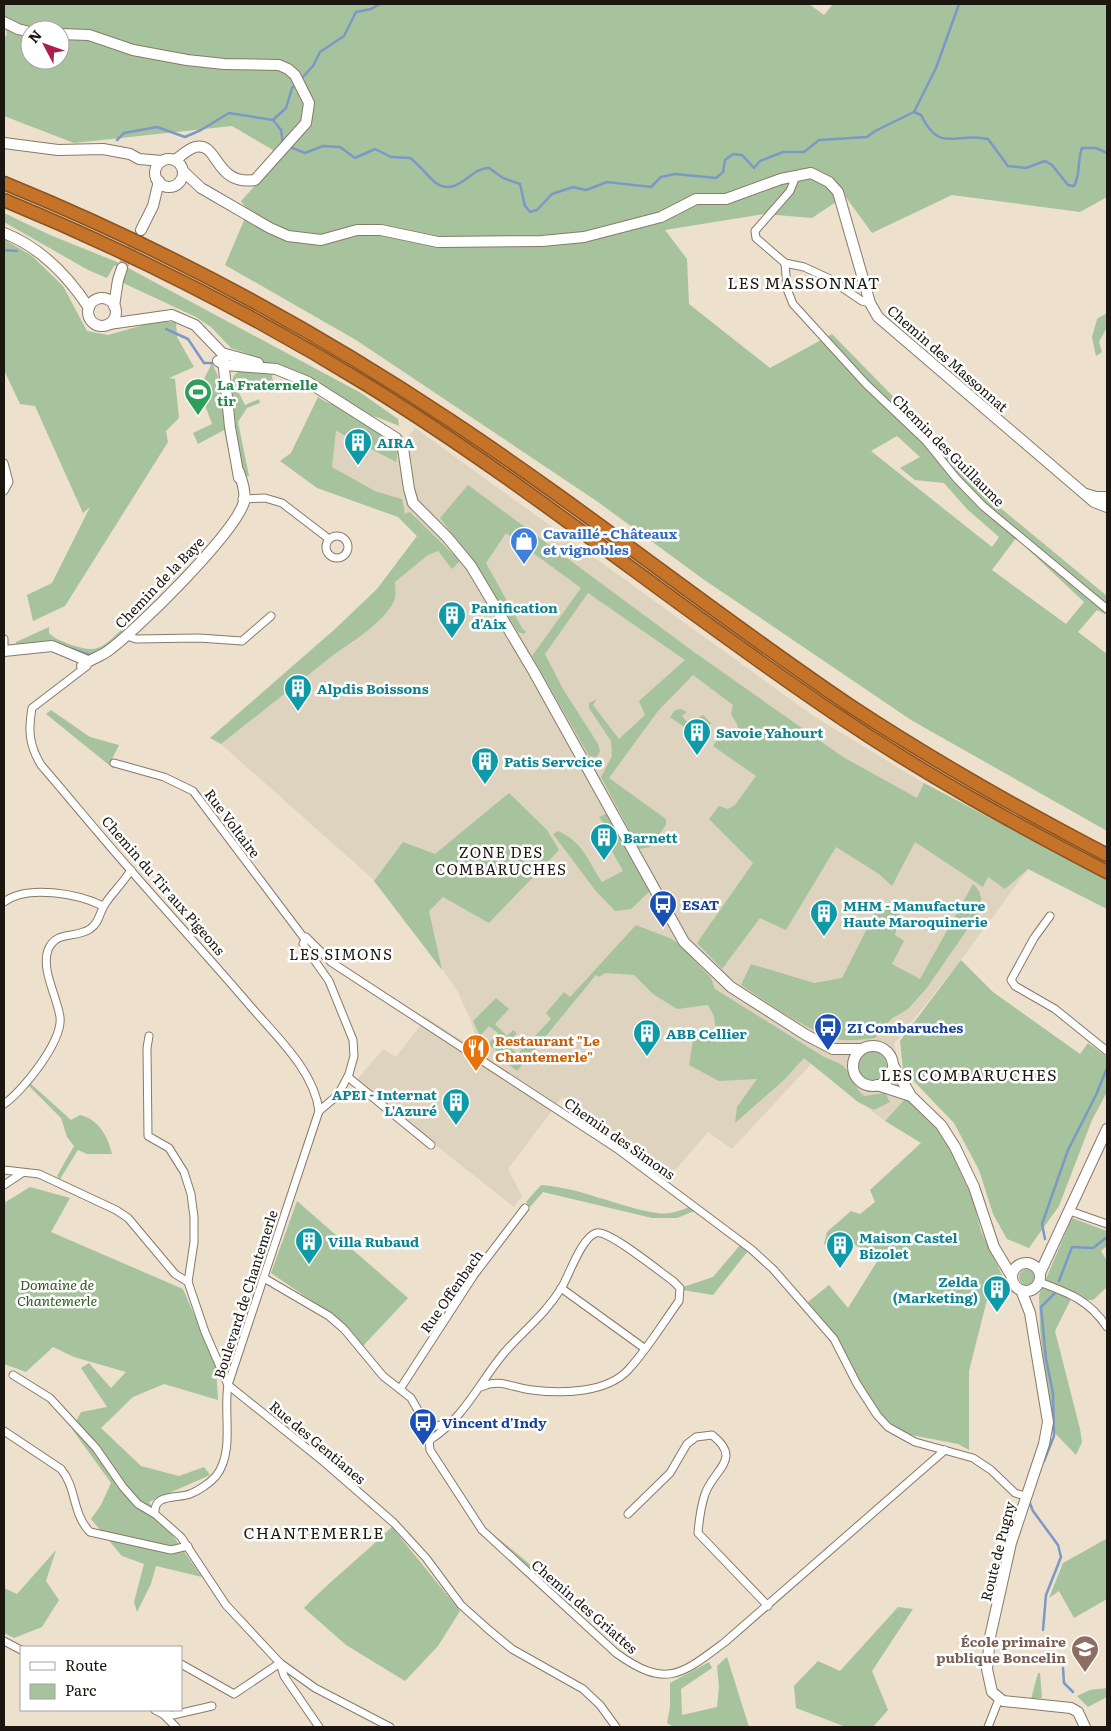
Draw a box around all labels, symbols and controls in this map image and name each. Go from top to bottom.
north arrow [20,20,70,70]
text: N [23,25,46,47]
district label: LES MASSONNAT [727,270,881,294]
street label: Chemin des Massonnat [883,300,1013,416]
place label: La Fraternelle tir [217,374,318,410]
sports icon: La Fraternelle tir [183,377,213,416]
street label: Chemin des Guillaume [888,389,1010,511]
building icon: AIRA [343,427,373,466]
place label: AIRA [377,432,415,452]
place label: Cavaillé - Châteaux et vignobles [543,523,678,559]
shop icon: Cavaillé - Châteaux et vignobles [509,526,539,565]
street label: Chemin de la Baye [110,532,208,632]
place label: Panification d'Aix [471,597,558,633]
building icon: Panification d'Aix [437,600,467,639]
building icon: Alpdis Boissons [283,673,313,712]
place label: Alpdis Boissons [317,678,429,698]
building icon: Savoie Yahourt [682,717,712,756]
place label: Savoie Yahourt [716,722,824,742]
building icon: Patis Servcice [470,746,500,785]
place label: Patis Servcice [504,751,602,771]
street label: Rue Voltaire [201,784,265,862]
street label: Chemin du Tir aux Pigeons [98,811,230,959]
building icon: Barnett [589,822,619,861]
place label: Barnett [623,827,679,847]
district label: ZONE DES COMBARUCHES [435,840,567,880]
bus stop icon: ESAT [648,889,678,928]
place label: ESAT [682,894,720,914]
place label: MHM - Manufacture Haute Maroquinerie [843,895,988,931]
building icon: MHM - Manufacture Haute Maroquinerie [809,898,839,937]
district label: LES SIMONS [289,942,393,965]
bus stop icon: ZI Combaruches [813,1012,843,1051]
place label: ZI Combaruches [847,1017,963,1037]
building icon: ABB Cellier [632,1018,662,1057]
place label: ABB Cellier [666,1023,747,1043]
place label: Restaurant "Le Chantemerle" [495,1030,600,1066]
restaurant icon: Restaurant "Le Chantemerle" [461,1033,491,1072]
district label: LES COMBARUCHES [880,1062,1058,1086]
place label: APEI - Internat L'Azuré [332,1084,438,1120]
building icon: APEI - Internat L'Azuré [441,1087,471,1126]
street label: Chemin des Simons [561,1092,679,1184]
street label: Boulevard de Chantemerle [208,1207,282,1381]
building icon: Villa Rubaud [294,1226,324,1265]
place label: Maison Castel Bizolet [859,1227,958,1263]
building icon: Maison Castel Bizolet [825,1230,855,1269]
place label: Villa Rubaud [328,1231,419,1251]
street label: Rue Offenbach [415,1245,487,1337]
place label: Zelda (Marketing) [893,1271,979,1307]
park label: Domaine de Chantemerle [17,1274,97,1310]
building icon: Zelda (Marketing) [982,1274,1012,1313]
street label: Rue des Gentianes [266,1396,370,1488]
bus stop icon: Vincent d'Indy [408,1407,438,1446]
place label: Vincent d'Indy [442,1412,547,1432]
street label: Route de Pugny [975,1498,1019,1603]
district label: CHANTEMERLE [244,1520,384,1544]
street label: Chemin des Griattes [528,1554,642,1658]
place label: École primaire publique Boncelin [936,1631,1066,1667]
school or university icon: École primaire publique Boncelin [1070,1634,1100,1673]
legend [20,1646,182,1711]
text: Route [65,1653,107,1676]
text: Parc [65,1678,97,1701]

